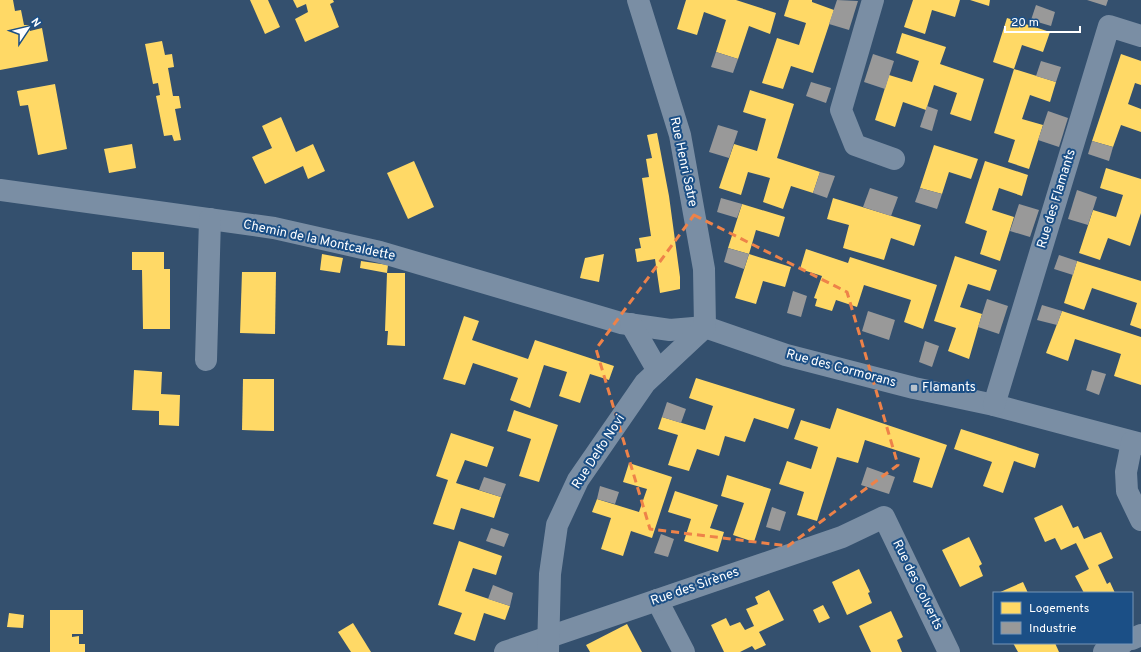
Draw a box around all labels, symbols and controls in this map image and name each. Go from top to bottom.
north arrow [8,8,48,48]
scale bar [1005,8,1080,34]
text: 20 m [1011,15,1039,31]
text: N [27,16,43,30]
street label: Rue Henri Satre [666,116,700,208]
street label: Rue des Flamants [1034,147,1080,251]
street label: Chemin de la Montcaldette [241,217,397,265]
street label: Rue des Cormorans [784,347,898,391]
place label: Flamants [922,380,976,396]
marker: Flamants [909,383,919,393]
street label: Rue Delfo Novi [569,412,629,492]
street label: Rue des Colverts [888,537,946,633]
street label: Rue des Sirènes [649,564,741,610]
legend [993,592,1133,644]
text: Logements [1029,601,1089,617]
text: Industrie [1029,621,1077,637]

